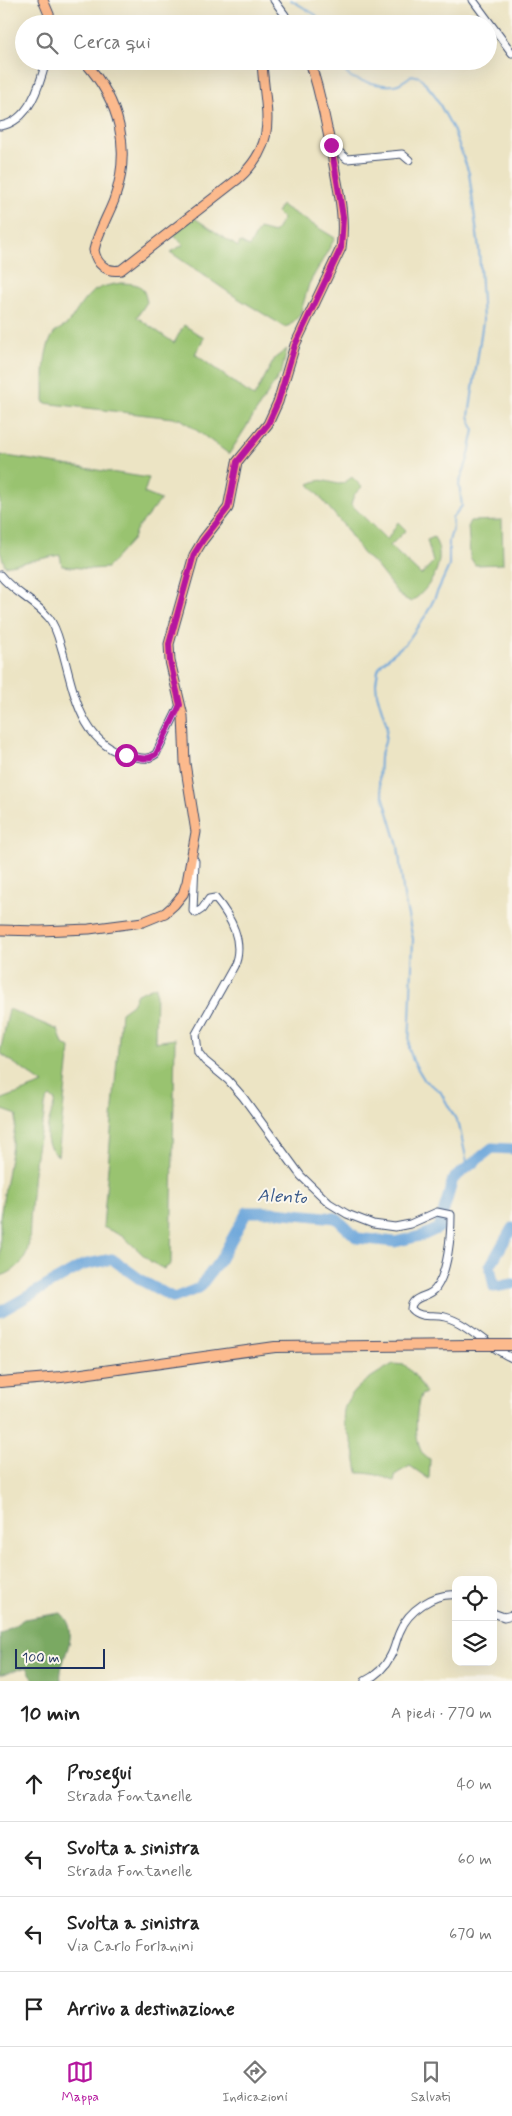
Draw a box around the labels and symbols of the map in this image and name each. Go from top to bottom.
route end [320,134,343,157]
route start [115,744,138,767]
water label: Alento [257,1184,308,1210]
scale bar [15,1646,105,1669]

